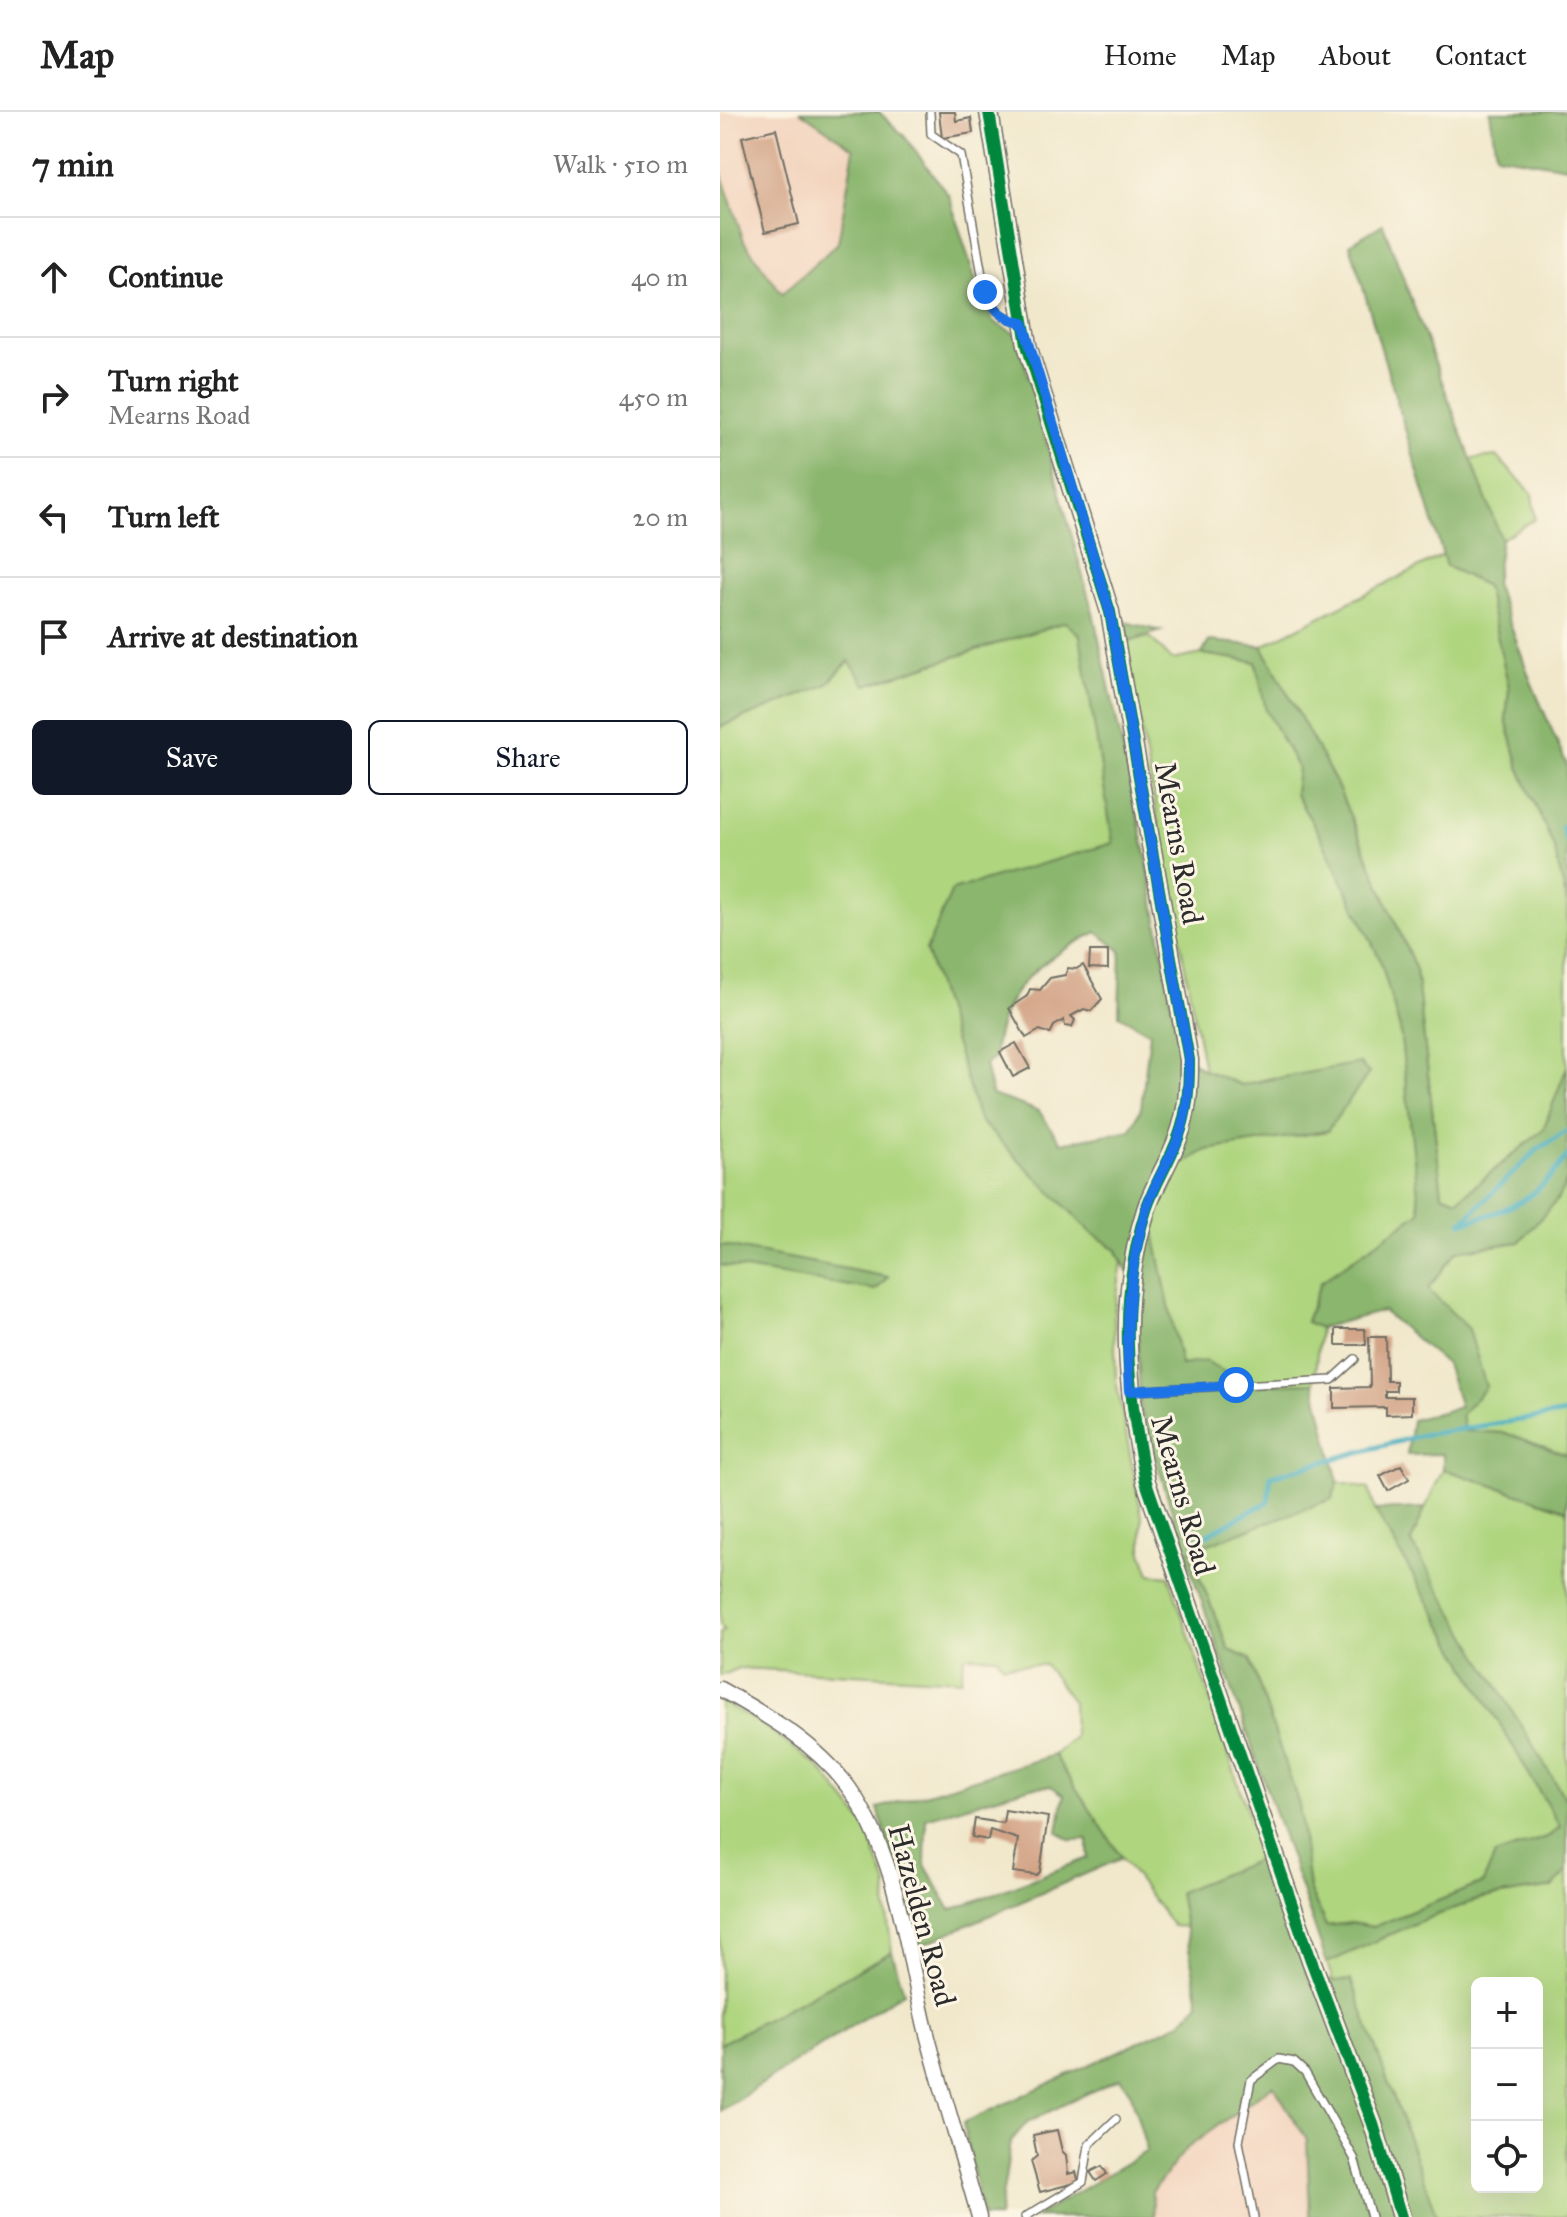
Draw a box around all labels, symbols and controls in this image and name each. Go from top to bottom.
text: Map [40,32,114,78]
text: Home [1104,38,1177,73]
text: Map [1221,38,1275,73]
text: About [1319,38,1391,73]
text: Contact [1435,38,1527,73]
text: 7 min [32,144,114,185]
text: Walk · 510 m [553,148,688,180]
icon: ahead [32,255,76,299]
text: Continue [108,259,223,295]
text: 40 m [631,261,688,293]
route end [967,274,1003,310]
text: Turn right [108,363,239,399]
icon: right [32,375,76,419]
text: 450 m [619,381,688,413]
text: Mearns Road [108,399,251,431]
icon: left [32,495,76,539]
text: Turn left [108,499,219,535]
text: 20 m [633,501,688,533]
icon: arrive [32,615,76,659]
text: Arrive at destination [108,619,358,655]
button: Save [32,720,352,795]
button: Share [368,720,688,795]
street label: Mearns Road [1147,759,1211,927]
route start [1218,1367,1254,1403]
street label: Mearns Road [1143,1411,1223,1579]
street label: Hazelden Road [880,1820,964,2010]
map controls [1471,1977,1543,2193]
button: + [1471,1977,1543,2049]
button: − [1471,2049,1543,2121]
button: locate [1471,2121,1543,2193]

